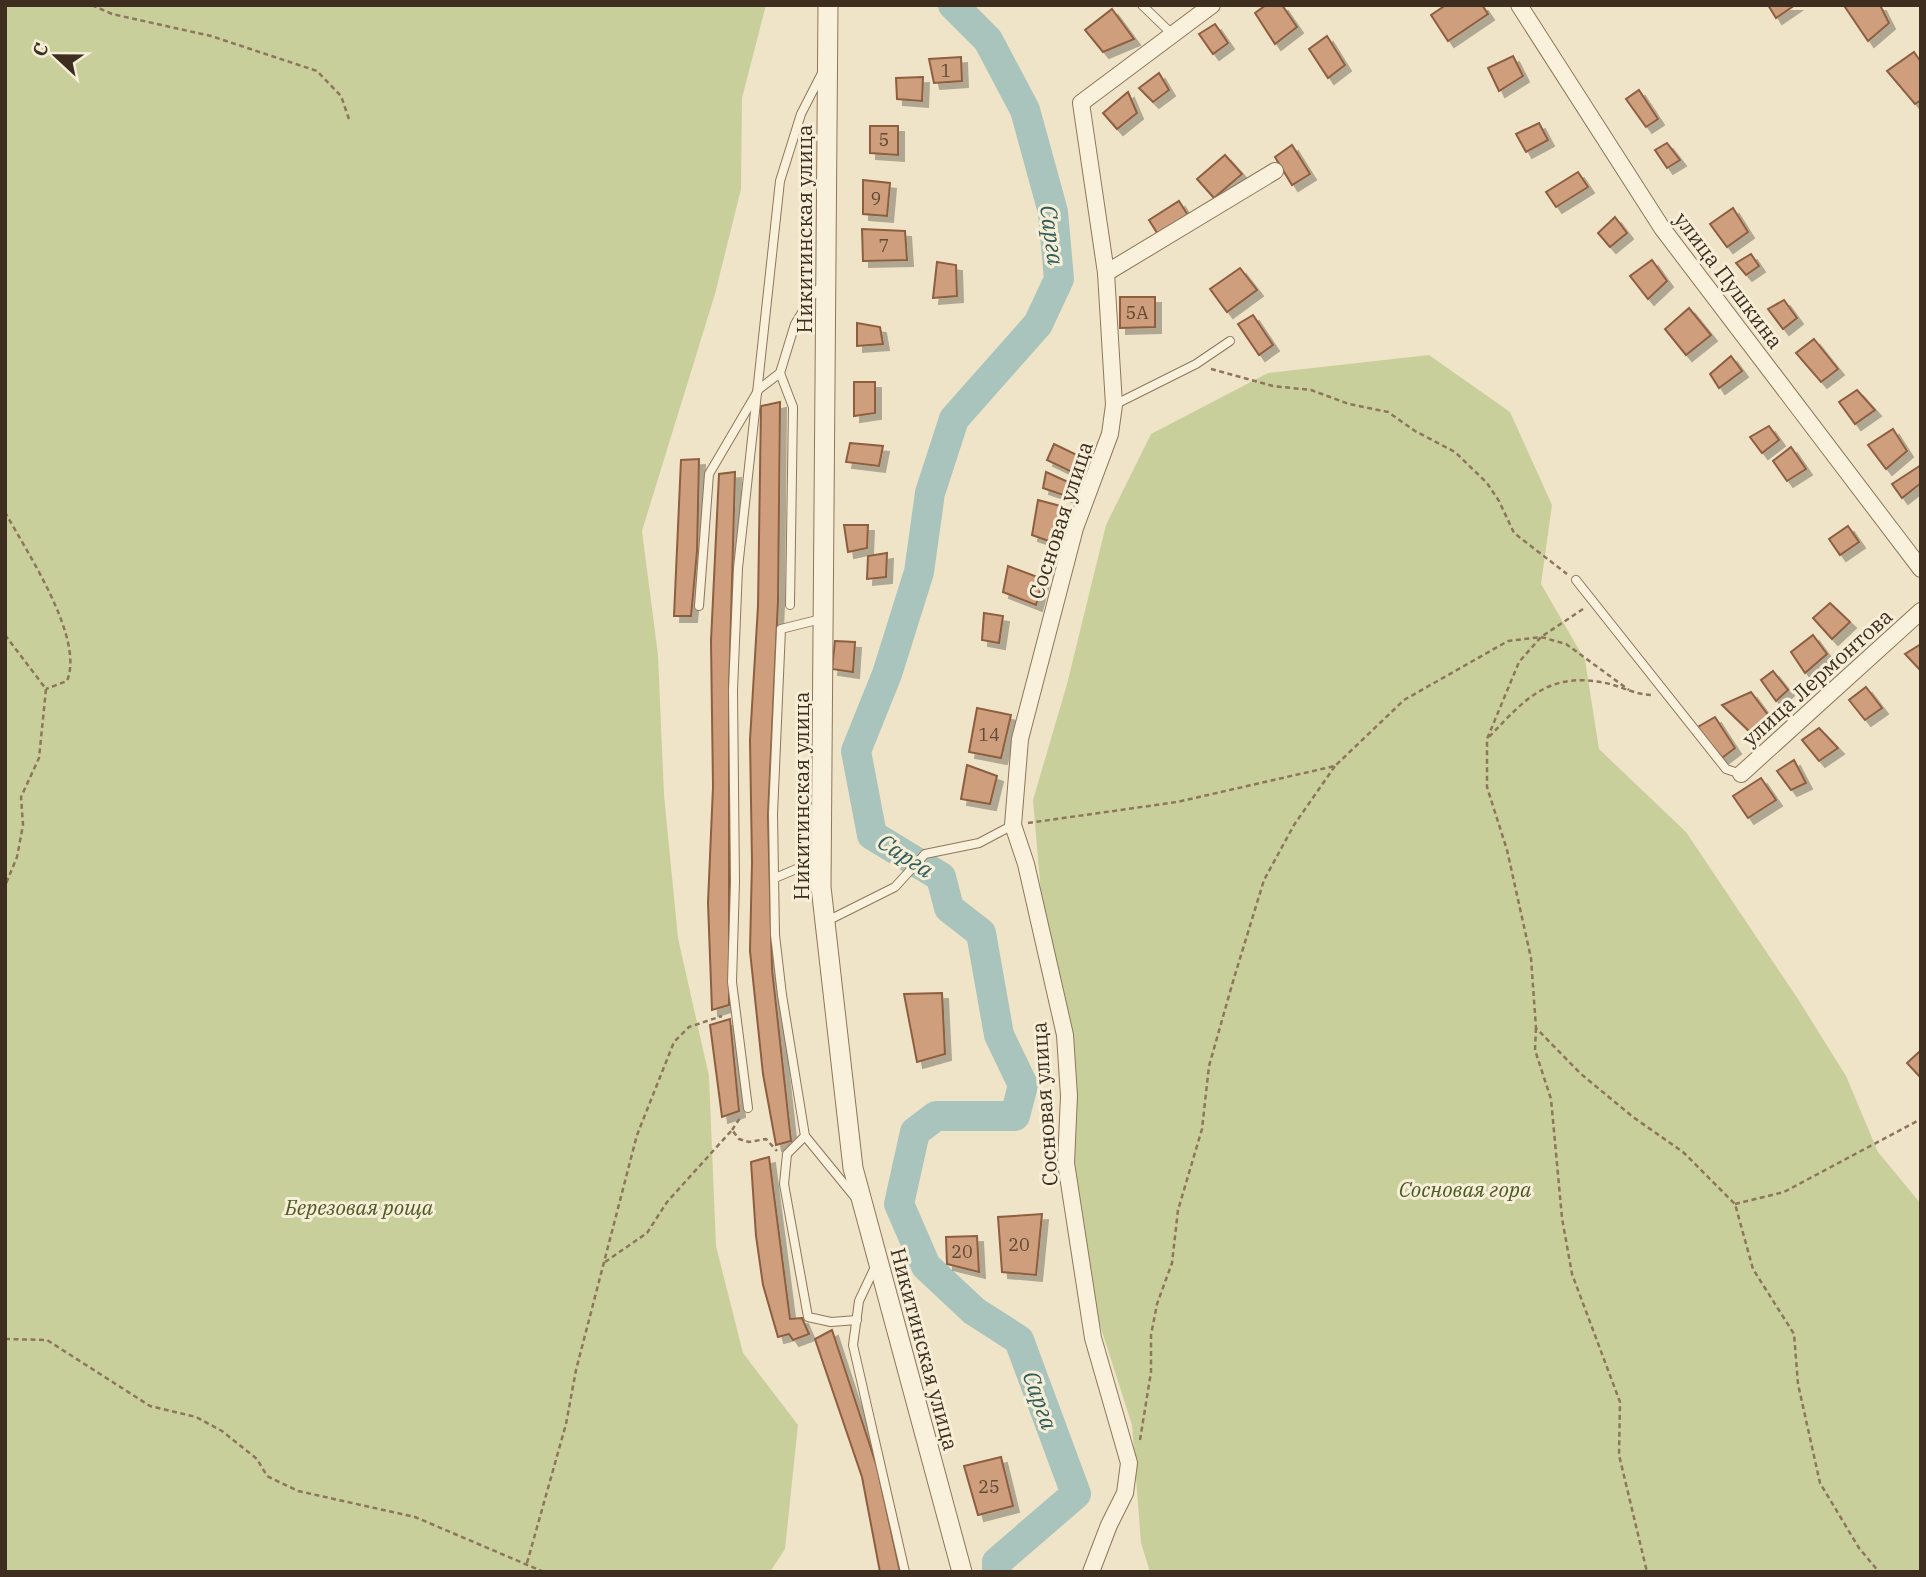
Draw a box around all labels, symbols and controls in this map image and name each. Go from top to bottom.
north arrow [21,21,91,91]
text: С [27,39,54,60]
house number: 1 [941,59,951,82]
street label: Никитинская улица [790,125,818,333]
house number: 5 [879,128,889,151]
house number: 9 [871,187,881,210]
water label: Сарга [1034,203,1072,267]
street label: улица Пушкина [1668,206,1790,354]
house number: 7 [879,234,889,257]
house number: 5А [1125,301,1149,324]
street label: Сосновая улица [1021,437,1099,603]
street label: улица Лермонтова [1736,602,1898,752]
street label: Никитинская улица [787,692,815,900]
house number: 14 [978,723,1000,746]
water label: Сарга [872,826,940,884]
street label: Сосновая улица [1024,1021,1064,1187]
park label: Сосновая гора [1399,1175,1532,1203]
park label: Березовая роща [284,1193,434,1221]
house number: 20 [1008,1233,1030,1256]
house number: 20 [951,1240,973,1263]
street label: Никитинская улица [884,1245,966,1453]
water label: Сарга [1017,1366,1066,1434]
house number: 25 [978,1475,1000,1498]

